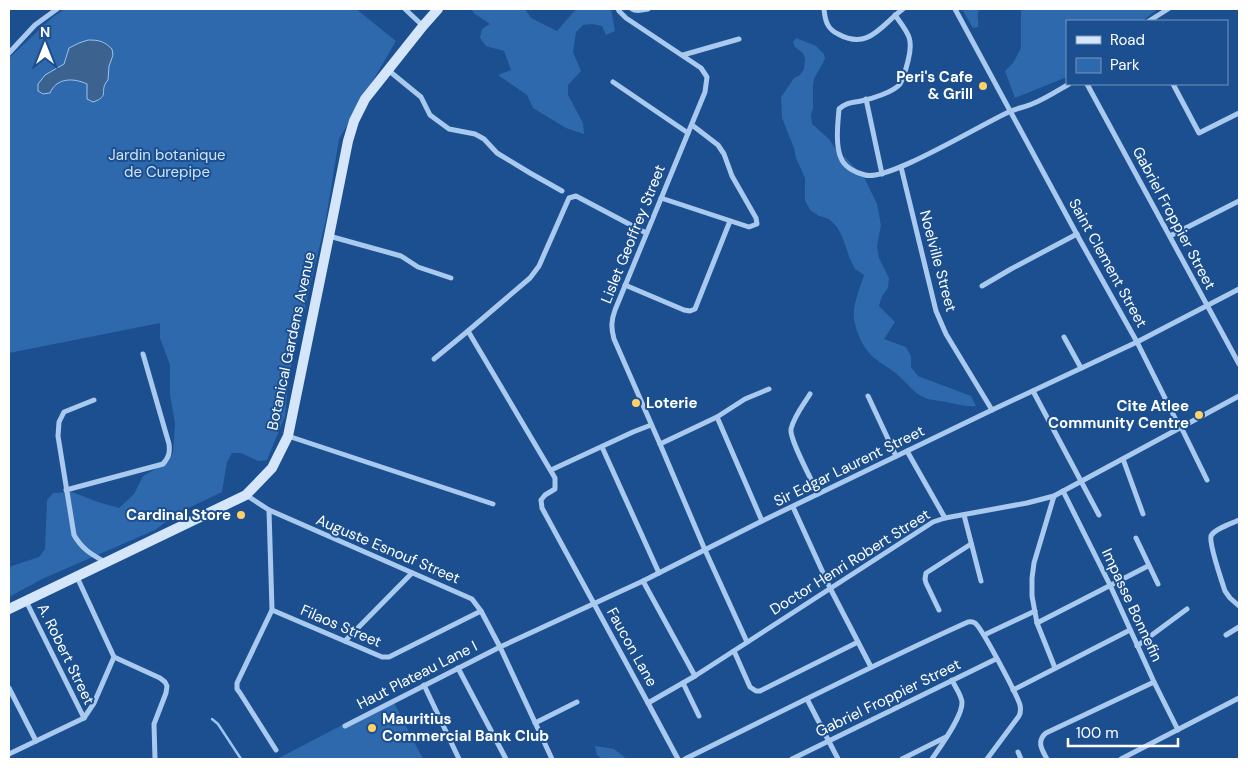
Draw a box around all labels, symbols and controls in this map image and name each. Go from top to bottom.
north arrow [20,20,70,70]
legend [1066,20,1228,85]
text: N [40,23,50,41]
text: Road [1110,30,1145,50]
text: Park [1110,55,1140,75]
place label: Peri's Cafe & Grill [896,67,973,104]
marker: Peri's Cafe & Grill [977,80,989,92]
street label: Gabriel Froppier Street [1128,143,1220,293]
park label: Jardin botanique de Curepipe [108,145,226,182]
street label: Lislet Geoffrey Street [596,162,670,306]
street label: Saint Clement Street [1064,195,1152,331]
street label: Noelville Street [915,208,961,314]
street label: Botanical Gardens Avenue [262,250,320,432]
place label: Loterie [646,393,698,413]
place label: Cite Atlee Community Centre [1048,396,1189,433]
marker: Loterie [630,397,642,409]
marker: Cite Atlee Community Centre [1193,409,1205,421]
street label: Sir Edgar Laurent Street [770,421,928,511]
street label: Doctor Henri Robert Street [766,504,934,620]
place label: Cardinal Store [126,505,231,525]
marker: Cardinal Store [235,509,247,521]
street label: Auguste Esnouf Street [313,510,463,588]
street label: Impasse Bonnefin [1097,545,1167,665]
street label: A. Robert Street [33,600,99,708]
street label: Filaos Street [297,600,385,652]
street label: Faucon Lane [602,604,662,690]
street label: Haut Plateau Lane I [353,636,481,714]
street label: Gabriel Froppier Street [812,654,964,742]
place label: Mauritius Commercial Bank Club [382,709,549,746]
scale bar [1068,716,1178,748]
marker: Mauritius Commercial Bank Club [366,722,378,734]
text: 100 m [1076,723,1119,743]

